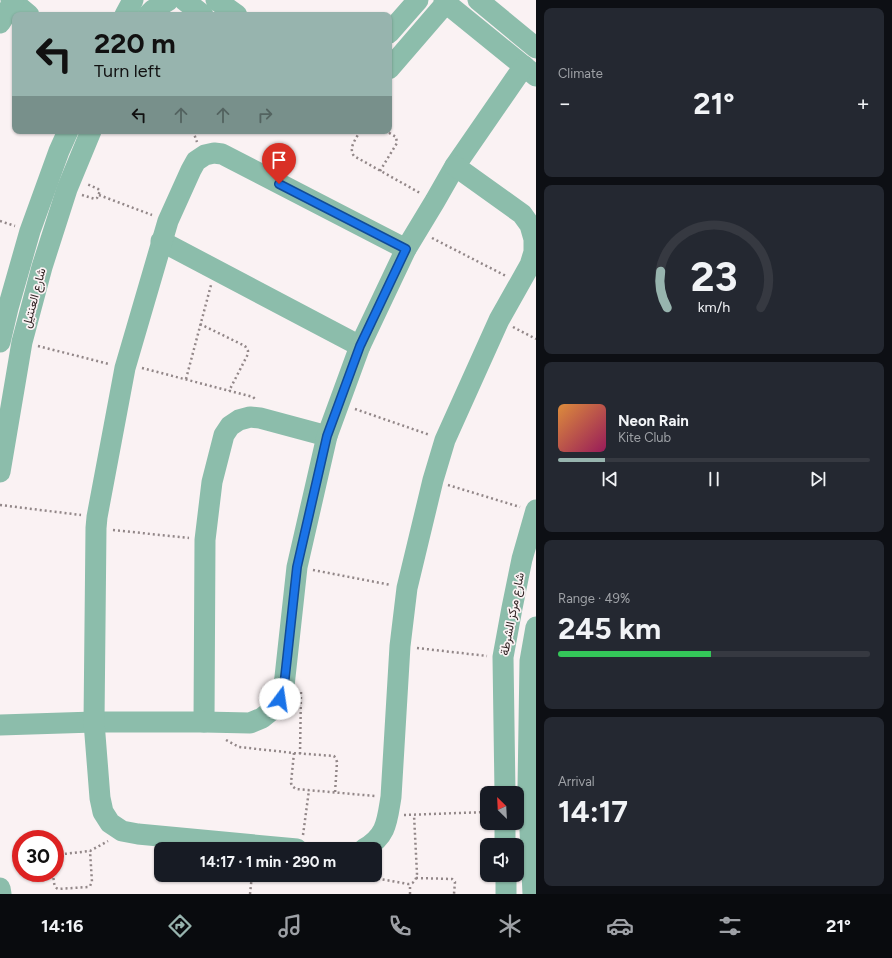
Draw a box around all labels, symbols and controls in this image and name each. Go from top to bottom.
text: 220 m [94,26,176,60]
icon: left [28,28,80,80]
text: Turn left [94,60,161,82]
text: Climate [558,66,603,81]
text: 21° [693,85,735,122]
text: − [558,90,572,117]
text: + [856,90,870,117]
icon: left [128,104,150,126]
icon: ahead [170,104,192,126]
icon: ahead [212,104,234,126]
icon: right [254,104,276,126]
pin [262,143,296,184]
icon: arrive [268,149,290,171]
text: 23 [690,251,738,301]
street label: شارع العنتيل [19,267,51,330]
text: km/h [698,297,730,315]
text: Neon Rain [618,412,689,430]
text: Kite Club [618,430,671,445]
icon: previous [599,468,621,490]
icon: pause [703,468,725,490]
icon: next [807,468,829,490]
street label: شارع مركز الشرطة [497,571,529,657]
text: Range · 49% [558,591,630,606]
text: 245 km [558,610,661,647]
position arrow [259,678,301,720]
text: Arrival [558,774,595,789]
north arrow [480,786,524,830]
map controls [480,786,524,882]
text: 14:17 [558,793,628,830]
speed limit sign: 30 [12,830,64,882]
button: sound [480,838,524,882]
text: 14:17 · 1 min · 290 m [200,853,336,871]
icon: directions [166,912,194,940]
icon: music [276,912,304,940]
icon: phone [386,912,414,940]
icon: climate [496,912,524,940]
icon: car [606,912,634,940]
icon: filters [716,912,744,940]
text: 14:16 [41,915,83,937]
text: 21° [826,915,851,937]

